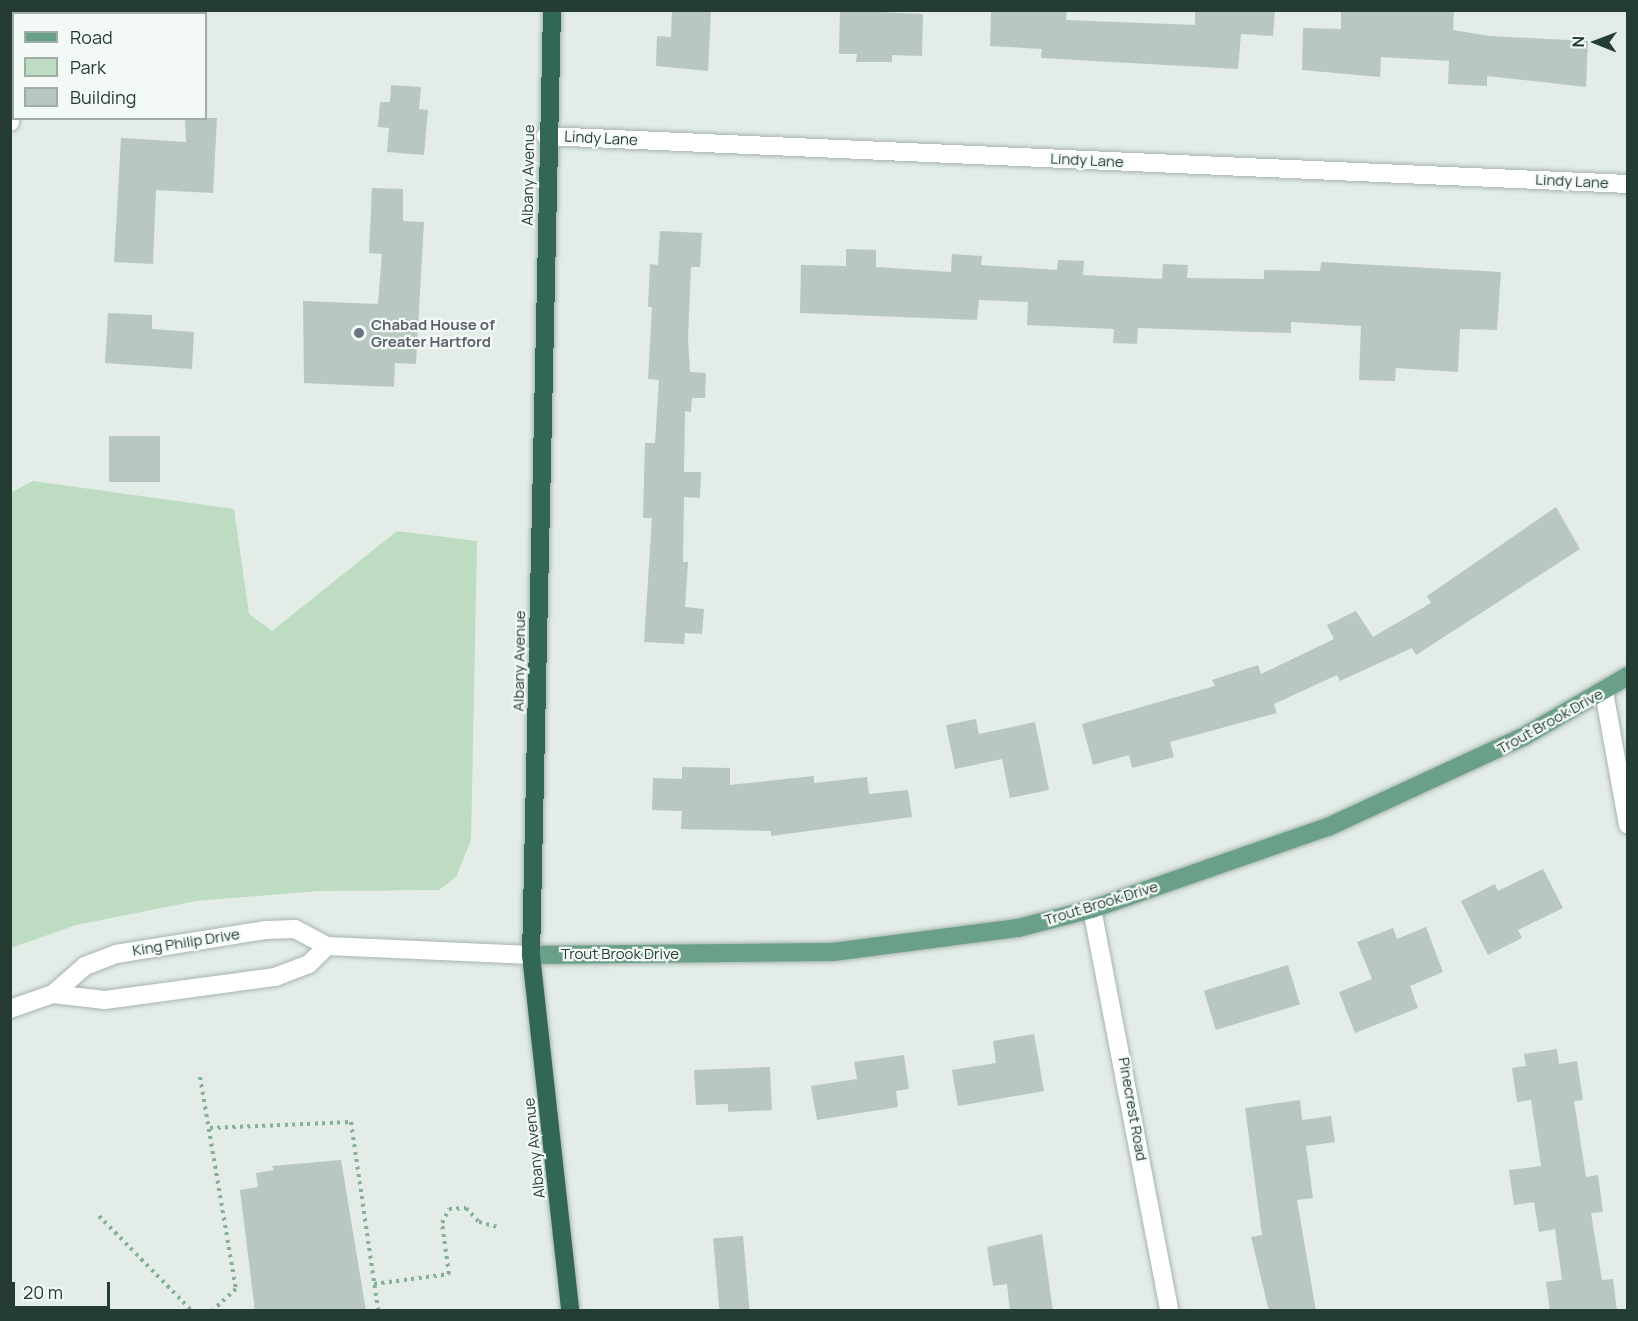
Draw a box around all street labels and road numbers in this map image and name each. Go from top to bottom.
street label: Albany Avenue [518,124,538,226]
street label: Lindy Lane [564,127,638,149]
street label: Lindy Lane [1050,149,1124,171]
street label: Lindy Lane [1535,170,1609,192]
street label: Albany Avenue [509,610,529,712]
street label: Trout Brook Drive [1494,685,1606,757]
street label: Trout Brook Drive [1042,877,1160,929]
street label: King Philip Drive [131,925,241,959]
street label: Trout Brook Drive [561,945,679,963]
street label: Pinecrest Road [1115,1056,1151,1162]
street label: Albany Avenue [520,1097,548,1199]

